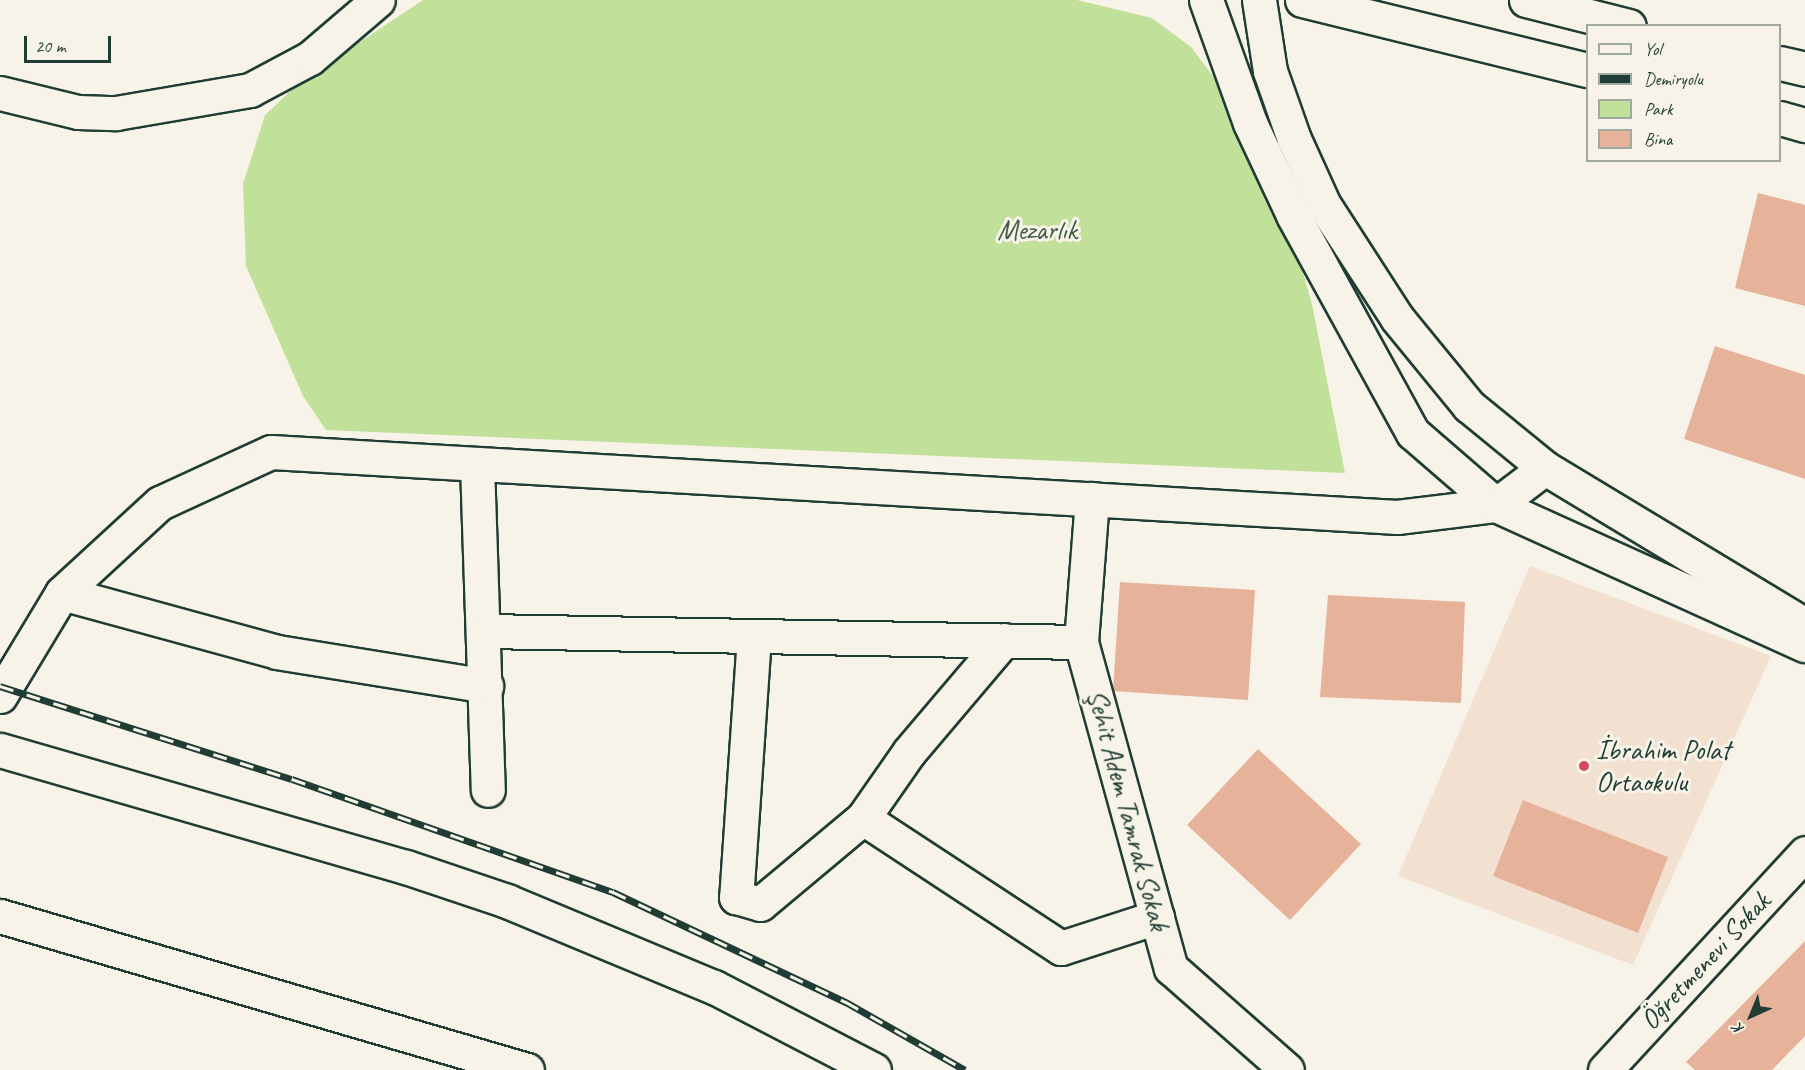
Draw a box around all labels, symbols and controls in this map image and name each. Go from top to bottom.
scale bar [27,24,114,62]
legend [1586,24,1781,162]
text: 20 m [35,35,66,57]
text: Yol [1644,38,1661,60]
text: Demiryolu [1644,68,1703,90]
text: Park [1644,98,1673,120]
text: Bina [1644,128,1672,150]
park label: Mezarlık [997,213,1077,247]
street label: Şehit Adem Tamrak Sokak [1080,687,1176,933]
place label: İbrahim Polat Ortaokulu [1596,733,1729,799]
marker: İbrahim Polat Ortaokulu [1577,759,1591,773]
street label: Öğretmenevi Sokak [1633,886,1777,1036]
north arrow [1721,986,1781,1046]
text: K [1729,1019,1748,1039]

